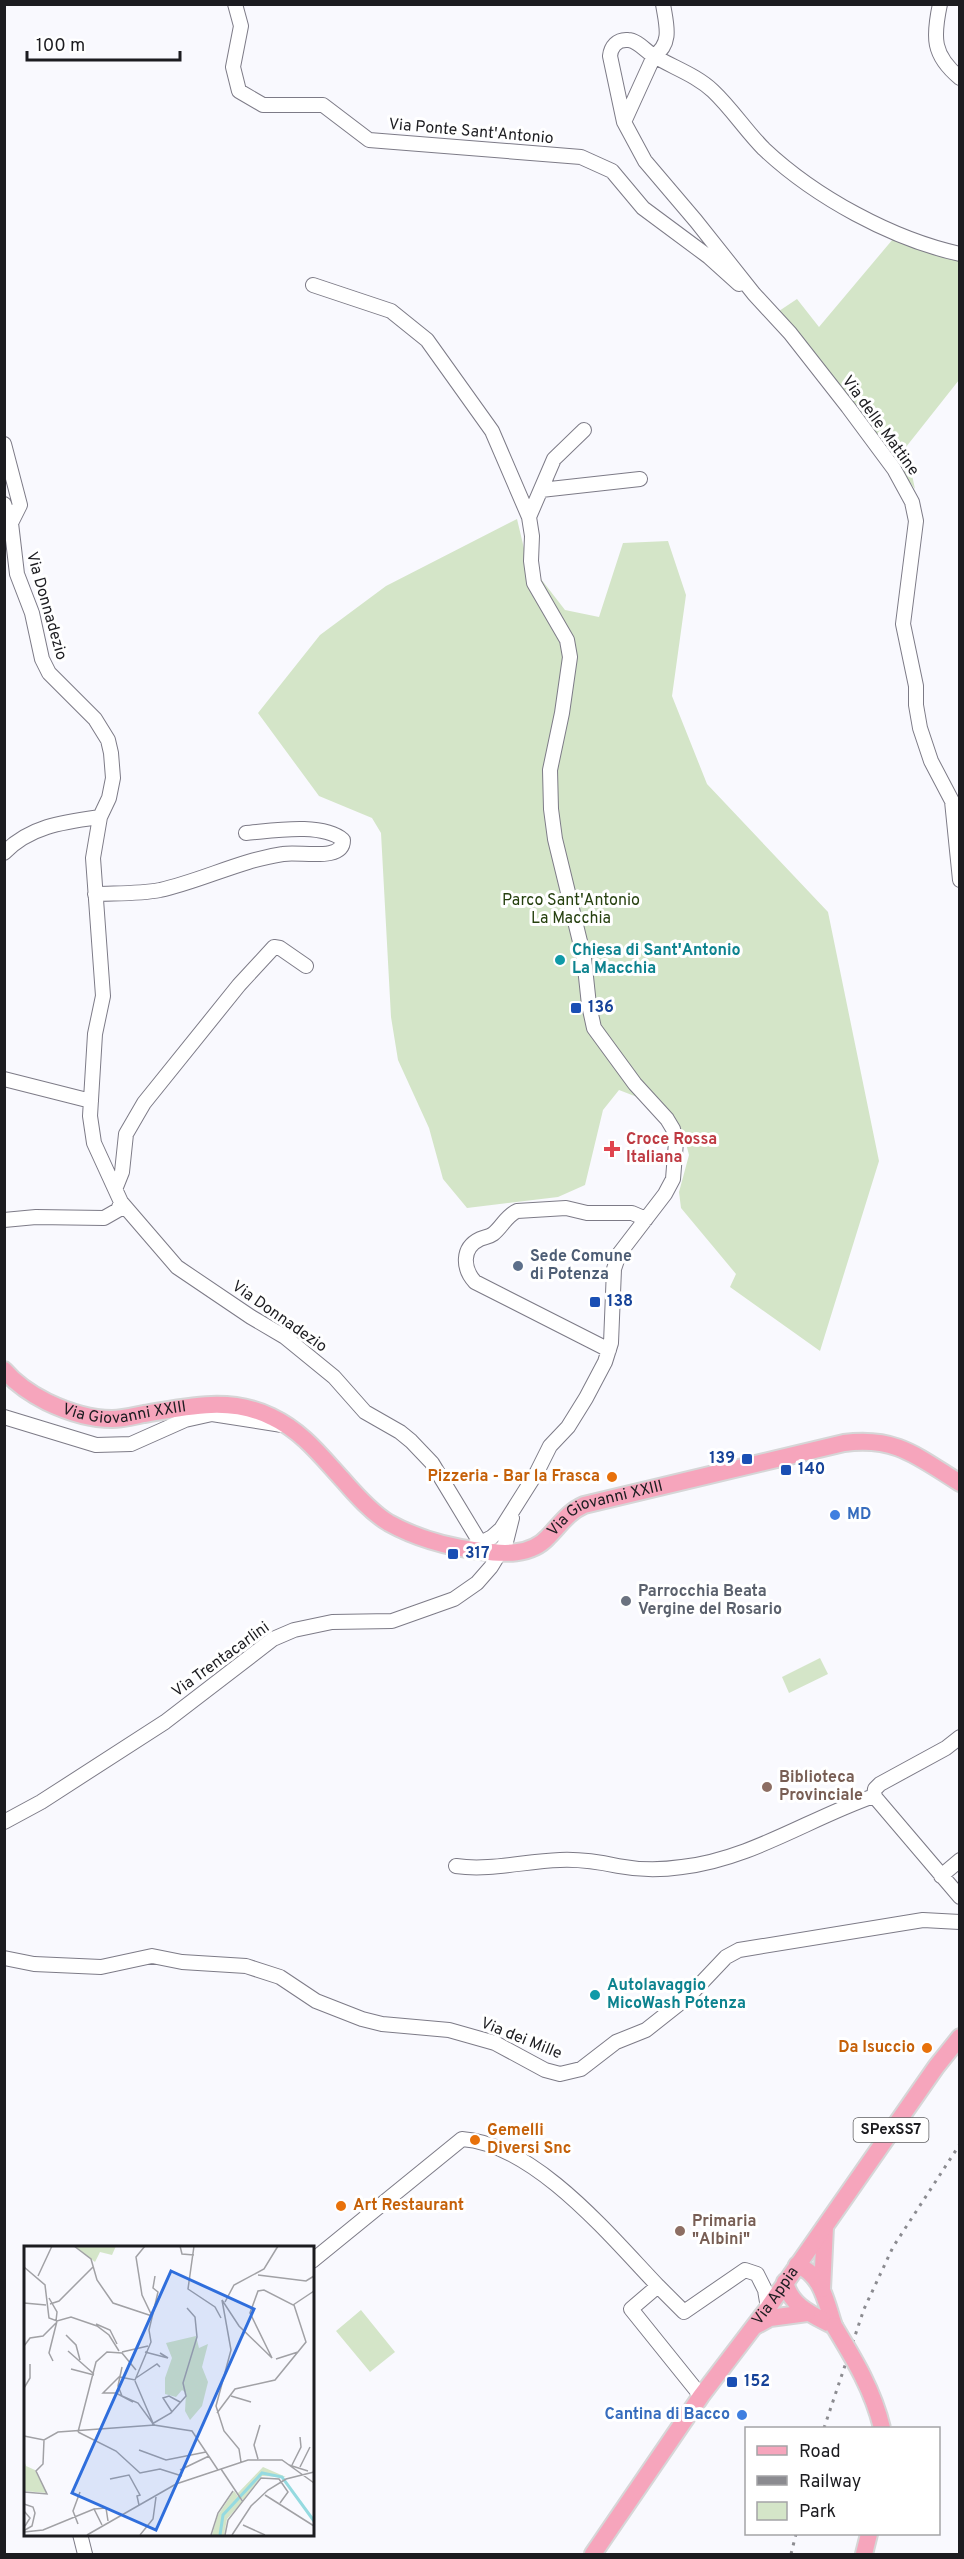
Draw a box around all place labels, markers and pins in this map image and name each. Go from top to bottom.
place label: Chiesa di Sant'Antonio La Macchia [572,941,741,979]
marker: Chiesa di Sant'Antonio La Macchia [553,953,567,967]
place label: 136 [588,998,614,1018]
marker: 136 [569,1001,583,1015]
place label: Croce Rossa Italiana [626,1130,717,1168]
marker: Croce Rossa Italiana [603,1140,621,1158]
place label: Sede Comune di Potenza [530,1247,632,1285]
marker: Sede Comune di Potenza [511,1259,525,1273]
place label: 138 [607,1292,633,1312]
marker: 138 [588,1295,602,1309]
place label: 139 [709,1449,735,1469]
marker: 139 [740,1452,754,1466]
place label: 140 [798,1460,825,1480]
marker: 140 [779,1463,793,1477]
place label: Pizzeria - Bar la Frasca [427,1467,600,1487]
marker: Pizzeria - Bar la Frasca [605,1470,619,1484]
place label: MD [847,1505,871,1525]
marker: MD [828,1508,842,1522]
place label: 317 [465,1544,490,1564]
marker: 317 [446,1547,460,1561]
place label: Parrocchia Beata Vergine del Rosario [638,1582,782,1620]
marker: Parrocchia Beata Vergine del Rosario [619,1594,633,1608]
place label: Biblioteca Provinciale [779,1768,863,1806]
marker: Biblioteca Provinciale [760,1780,774,1794]
place label: Autolavaggio MicoWash Potenza [607,1976,746,2014]
marker: Autolavaggio MicoWash Potenza [588,1988,602,2002]
place label: Da Isuccio [838,2038,915,2058]
marker: Da Isuccio [920,2041,934,2055]
place label: Gemelli Diversi Snc [487,2121,572,2159]
marker: Gemelli Diversi Snc [468,2133,482,2147]
place label: Art Restaurant [353,2196,464,2216]
marker: Art Restaurant [334,2199,348,2213]
place label: Primaria "Albini" [692,2212,756,2250]
marker: Primaria "Albini" [673,2224,687,2238]
place label: 152 [744,2372,770,2392]
marker: 152 [725,2375,739,2389]
place label: Cantina di Bacco [604,2405,730,2425]
marker: Cantina di Bacco [735,2408,749,2422]

